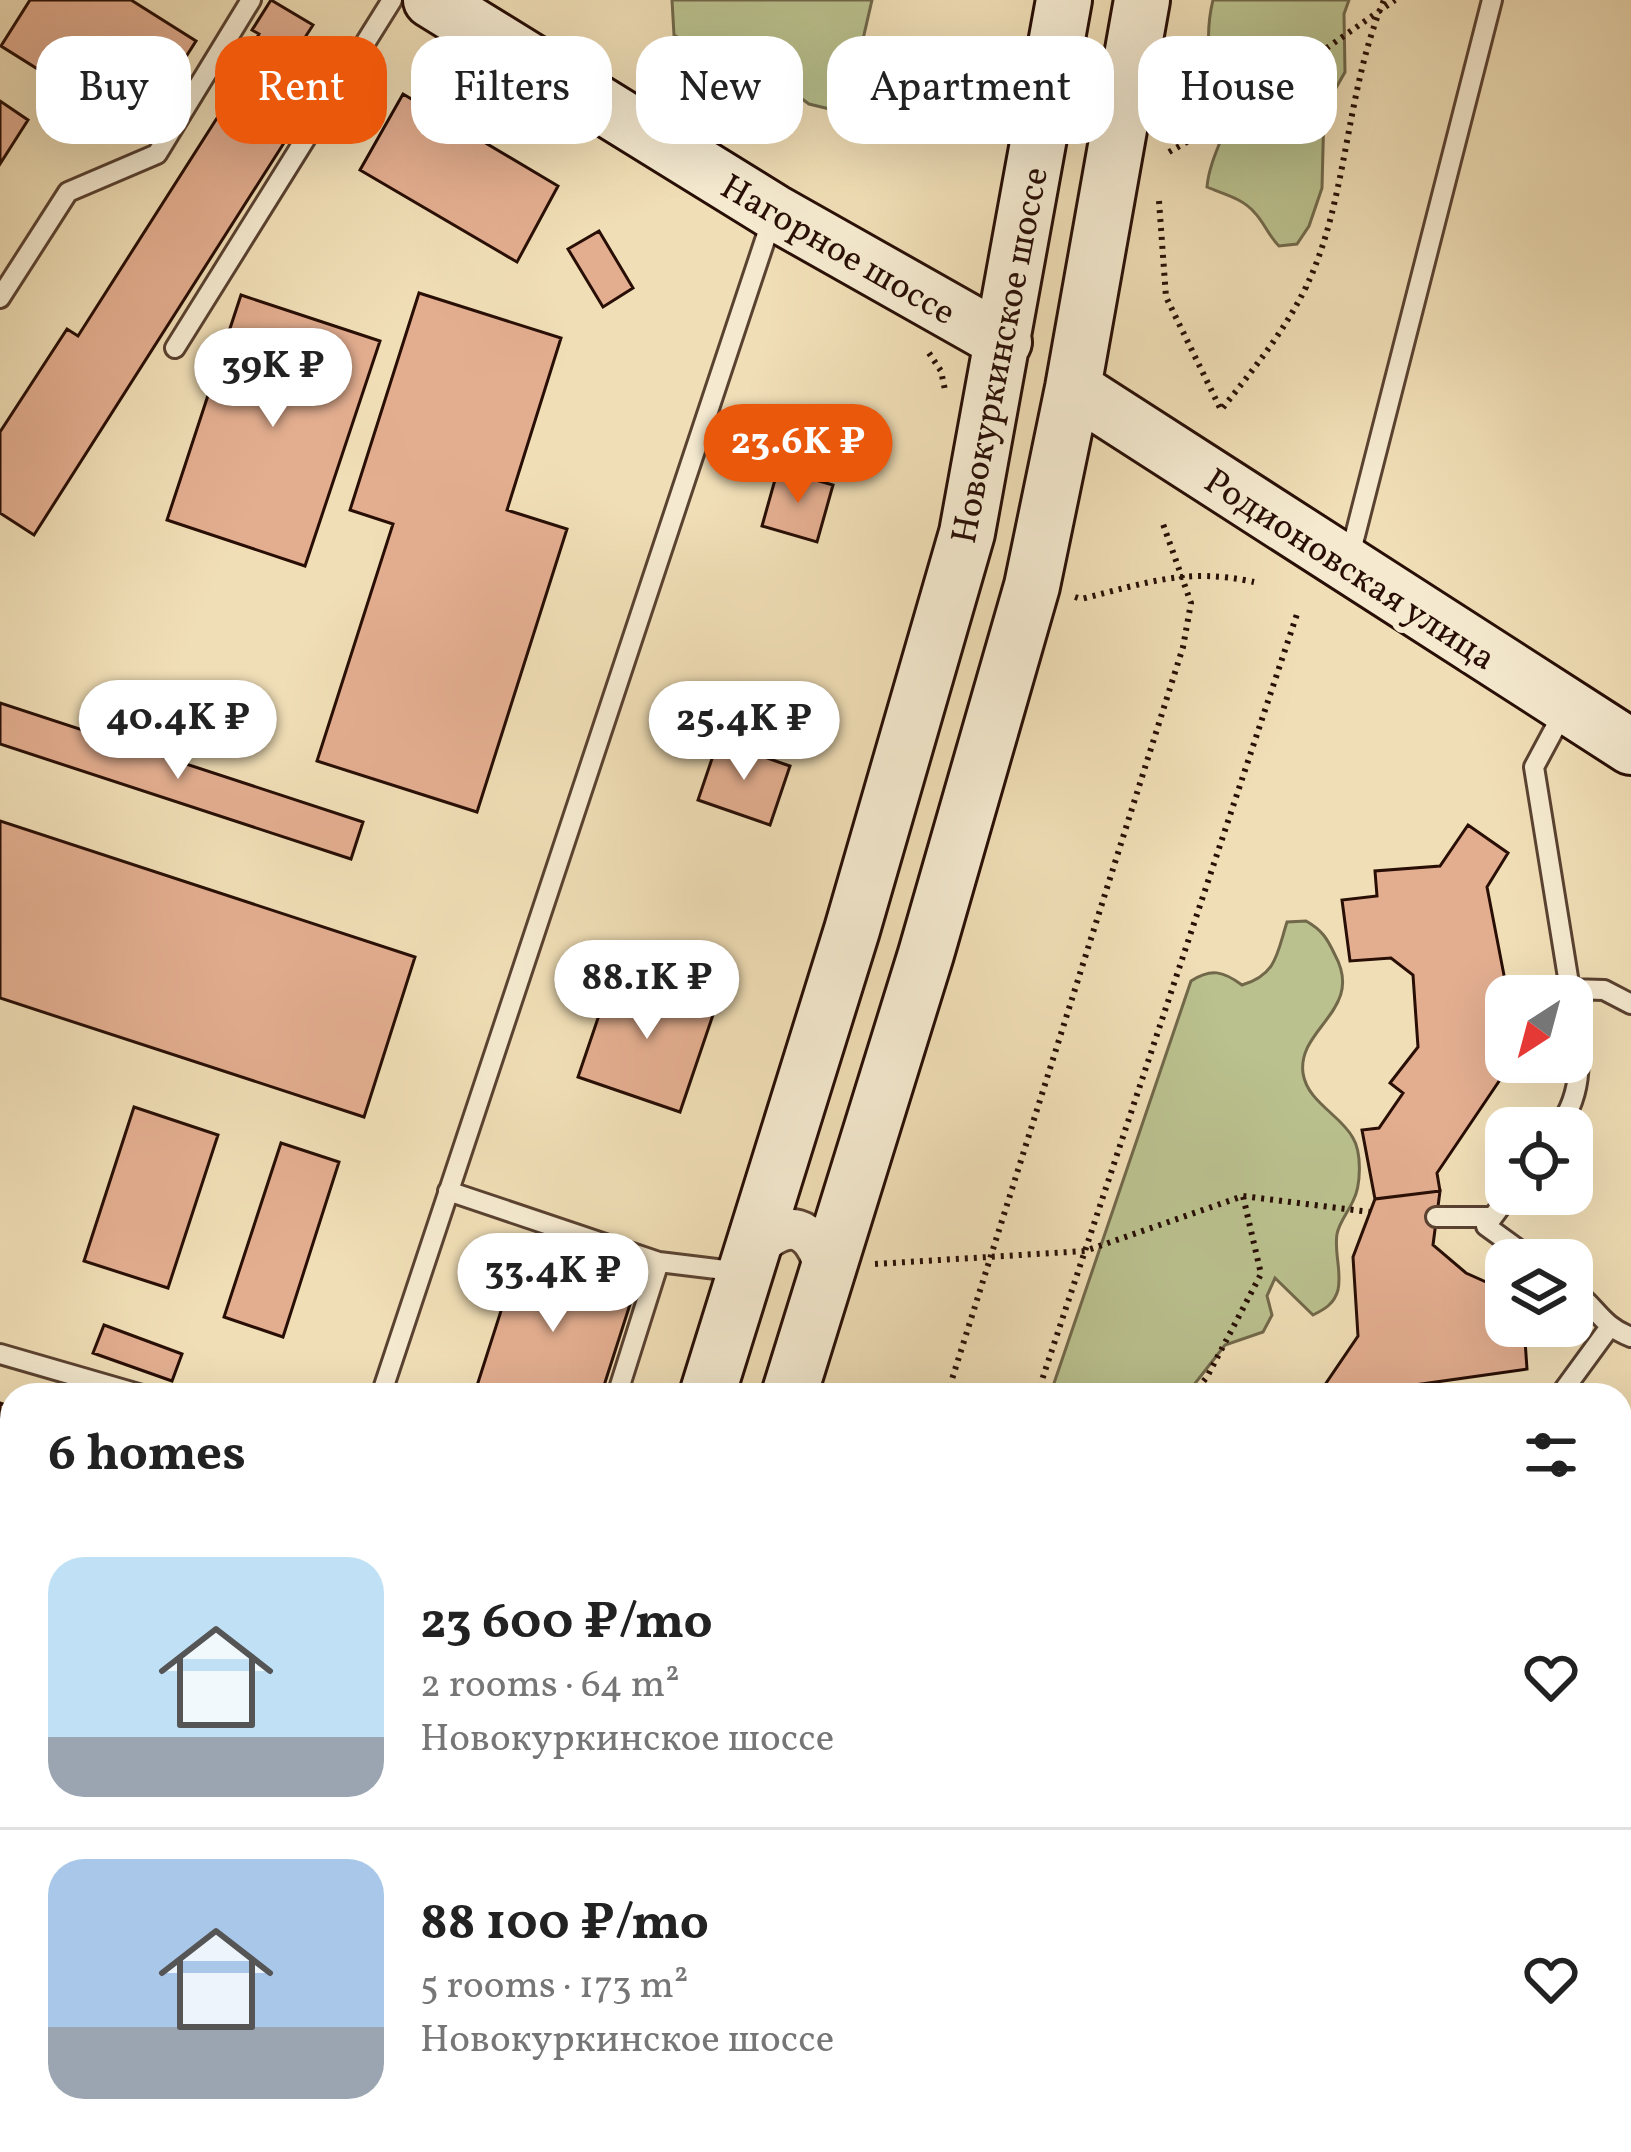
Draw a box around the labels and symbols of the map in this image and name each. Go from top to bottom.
street label: Новокуркинское шоссе [941,163,1063,548]
street label: Нагорное шоссе [710,164,964,339]
pin: 39K ₽ [189,328,357,430]
pin: 23.6K ₽ [687,404,909,506]
street label: Родионовская улица [1193,458,1504,684]
pin: 40.4K ₽ [67,680,289,782]
pin: 25.4K ₽ [633,681,855,783]
pin: 88.1K ₽ [536,940,758,1042]
north arrow [1485,975,1593,1083]
pin: 33.4K ₽ [442,1233,664,1335]

